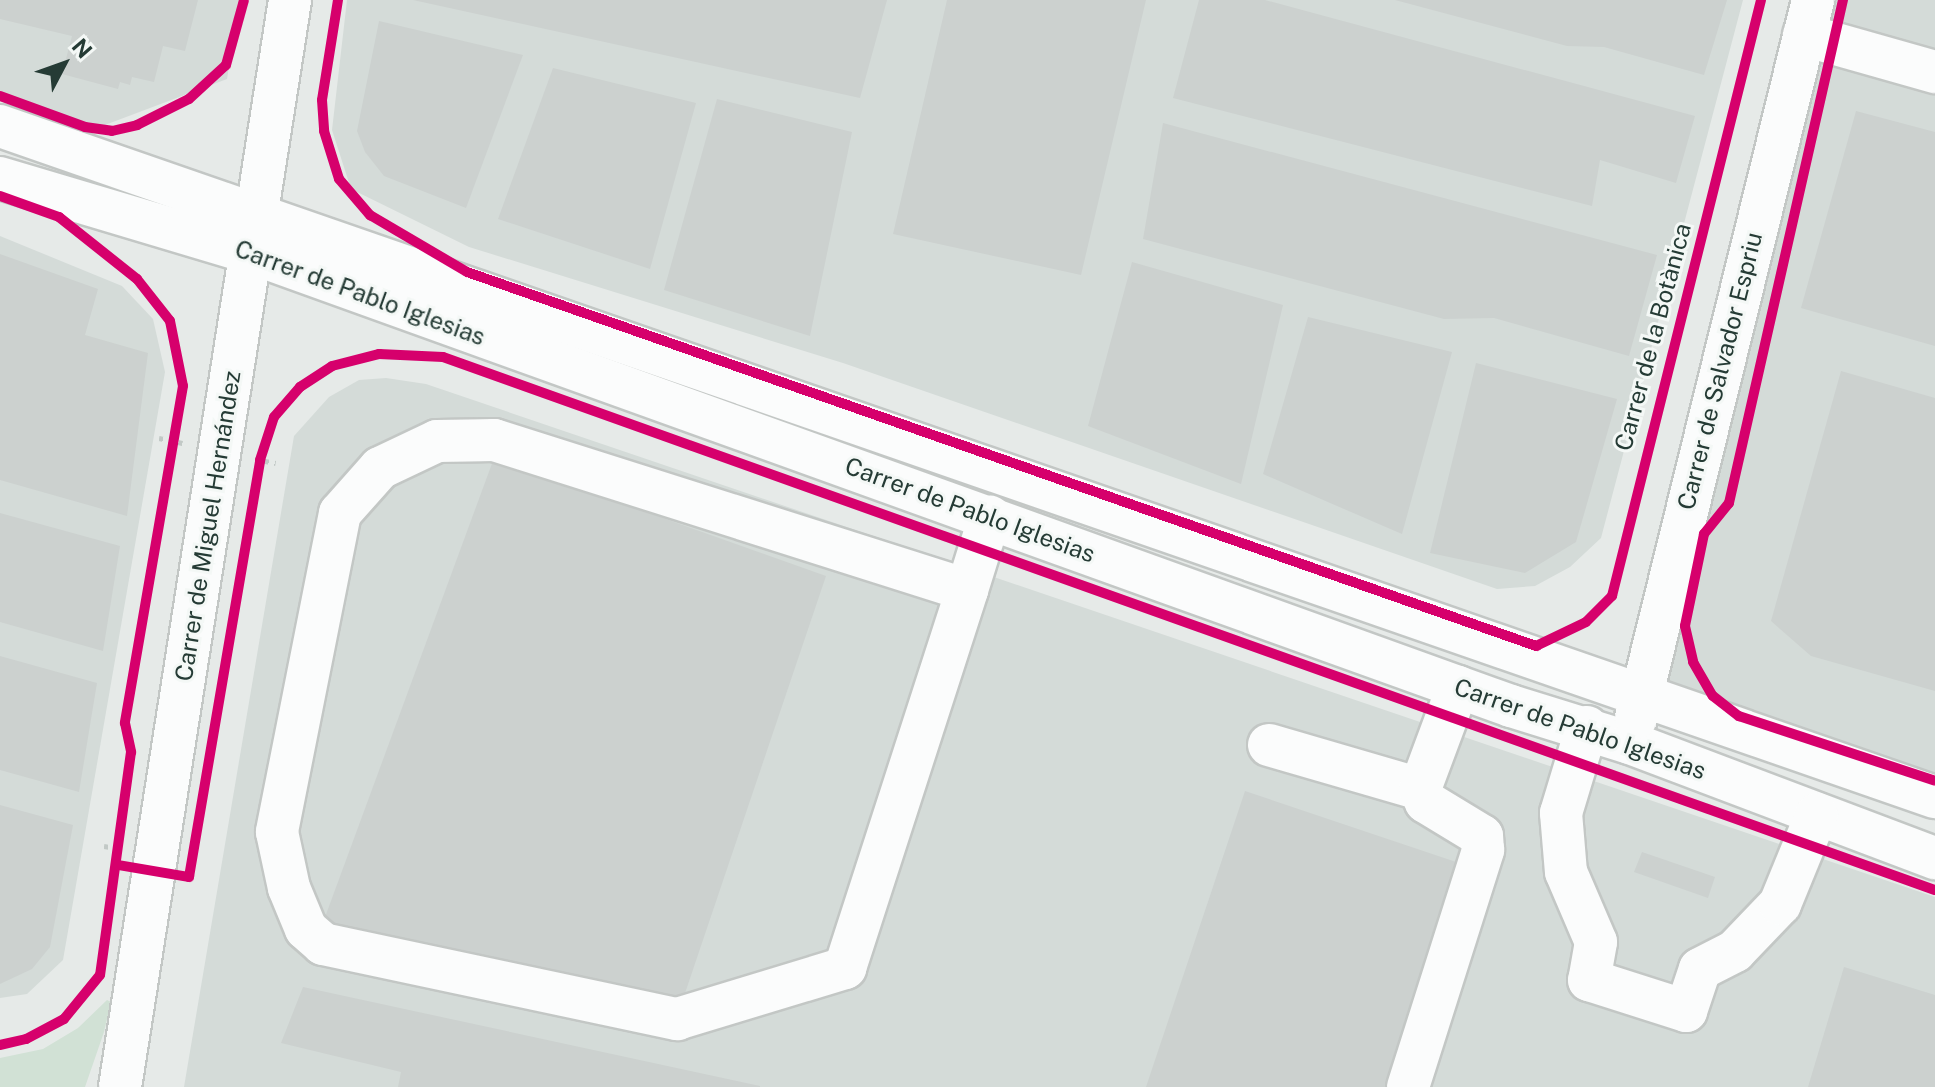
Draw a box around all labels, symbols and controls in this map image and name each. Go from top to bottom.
north arrow [24,24,104,104]
text: N [67,33,98,63]
street label: Carrer de la Botànica [1609,220,1697,454]
street label: Carrer de Salvador Espriu [1672,229,1768,513]
street label: Carrer de Pablo Iglesias [231,234,489,352]
street label: Carrer de Miguel Hernández [169,368,247,684]
street label: Carrer de Pablo Iglesias [841,451,1099,569]
street label: Carrer de Pablo Iglesias [1450,672,1710,786]

